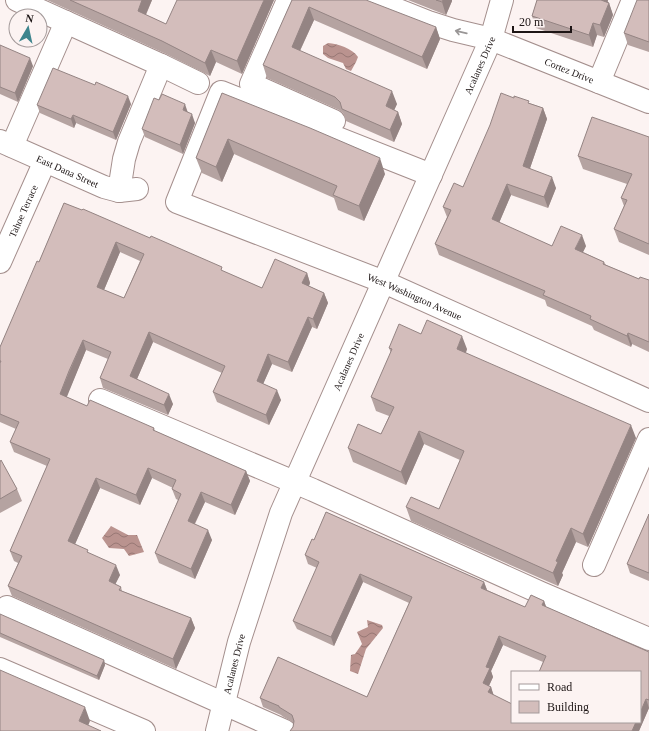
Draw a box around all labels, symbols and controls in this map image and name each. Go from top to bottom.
north arrow [8,8,48,48]
scale bar [513,8,571,34]
text: N [25,12,34,25]
text: 20 m [519,15,544,29]
one-way arrow [455,28,468,36]
street label: Acalanes Drive [462,35,498,96]
street label: Cortez Drive [543,56,596,86]
street label: East Dana Street [35,153,100,190]
street label: Tahoe Terrace [7,182,40,239]
street label: West Washington Avenue [366,271,464,322]
street label: Acalanes Drive [331,331,366,392]
street label: Acalanes Drive [221,632,247,696]
legend [511,671,641,723]
text: Road [547,680,572,694]
text: Building [547,700,589,714]

